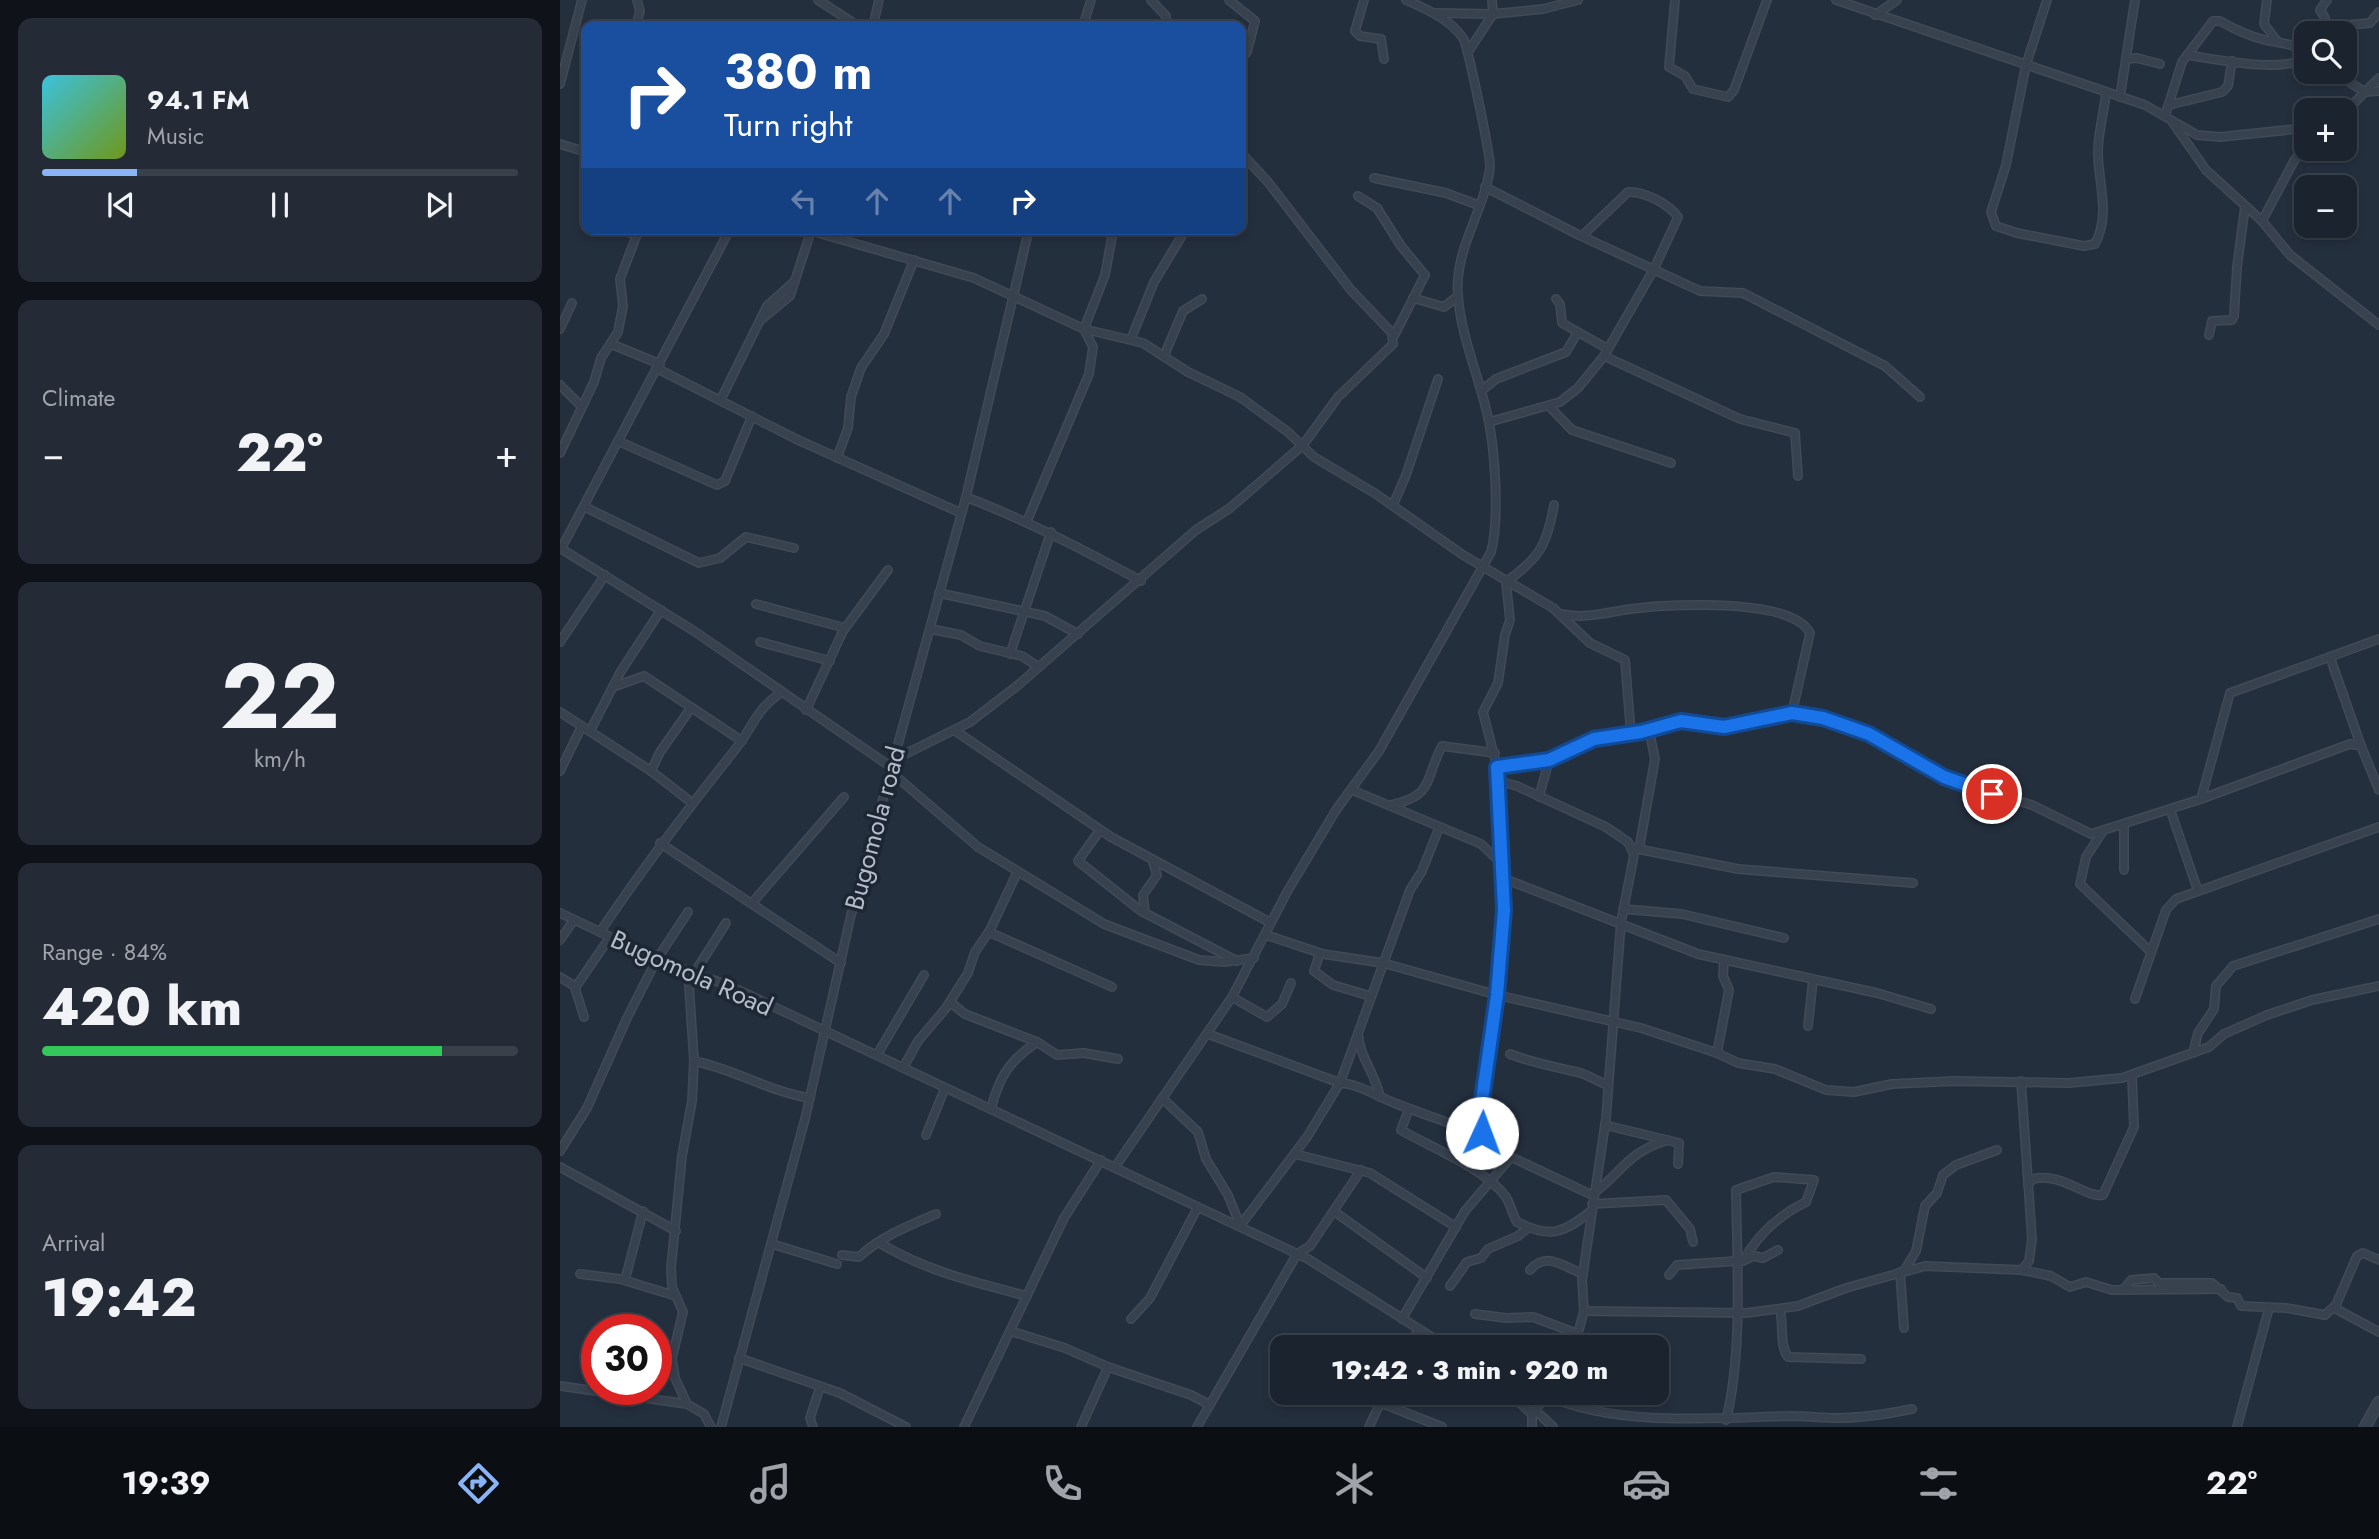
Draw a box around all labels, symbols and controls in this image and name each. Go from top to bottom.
map controls [2294,21,2357,238]
button: search [2294,21,2357,84]
text: 380 m [724,37,872,107]
icon: right [609,49,700,140]
text: 94.1 FM [147,81,250,119]
button: + [2294,98,2357,161]
text: Turn right [724,102,853,148]
text: Music [147,119,204,153]
button: − [2294,175,2357,238]
icon: left [785,182,823,220]
icon: ahead [858,182,896,220]
icon: ahead [931,182,969,220]
icon: right [1004,182,1042,220]
icon: previous [102,186,140,224]
icon: pause [261,186,299,224]
icon: next [420,186,458,224]
text: Climate [42,381,115,415]
text: 22° [236,415,323,491]
text: − [42,426,64,481]
text: + [495,426,518,481]
text: 22 [220,631,340,762]
text: km/h [254,742,306,776]
street label: Bugomola road [835,742,915,914]
pin [1962,764,2022,824]
icon: arrive [1973,775,2011,813]
street label: Bugomola Road [605,920,779,1026]
text: Range · 84% [42,935,167,969]
text: 420 km [42,969,242,1045]
position arrow [1445,1096,1519,1170]
text: Arrival [42,1226,105,1260]
text: 19:42 [42,1260,196,1336]
speed limit sign: 30 [581,1314,672,1405]
text: 19:42 · 3 min · 920 m [1331,1351,1608,1389]
icon: directions [454,1459,503,1508]
icon: music [746,1459,795,1508]
icon: phone [1038,1459,1087,1508]
icon: climate [1330,1459,1379,1508]
icon: car [1622,1459,1671,1508]
icon: filters [1914,1459,1963,1508]
text: 19:39 [122,1460,211,1506]
text: 22° [2206,1460,2257,1506]

